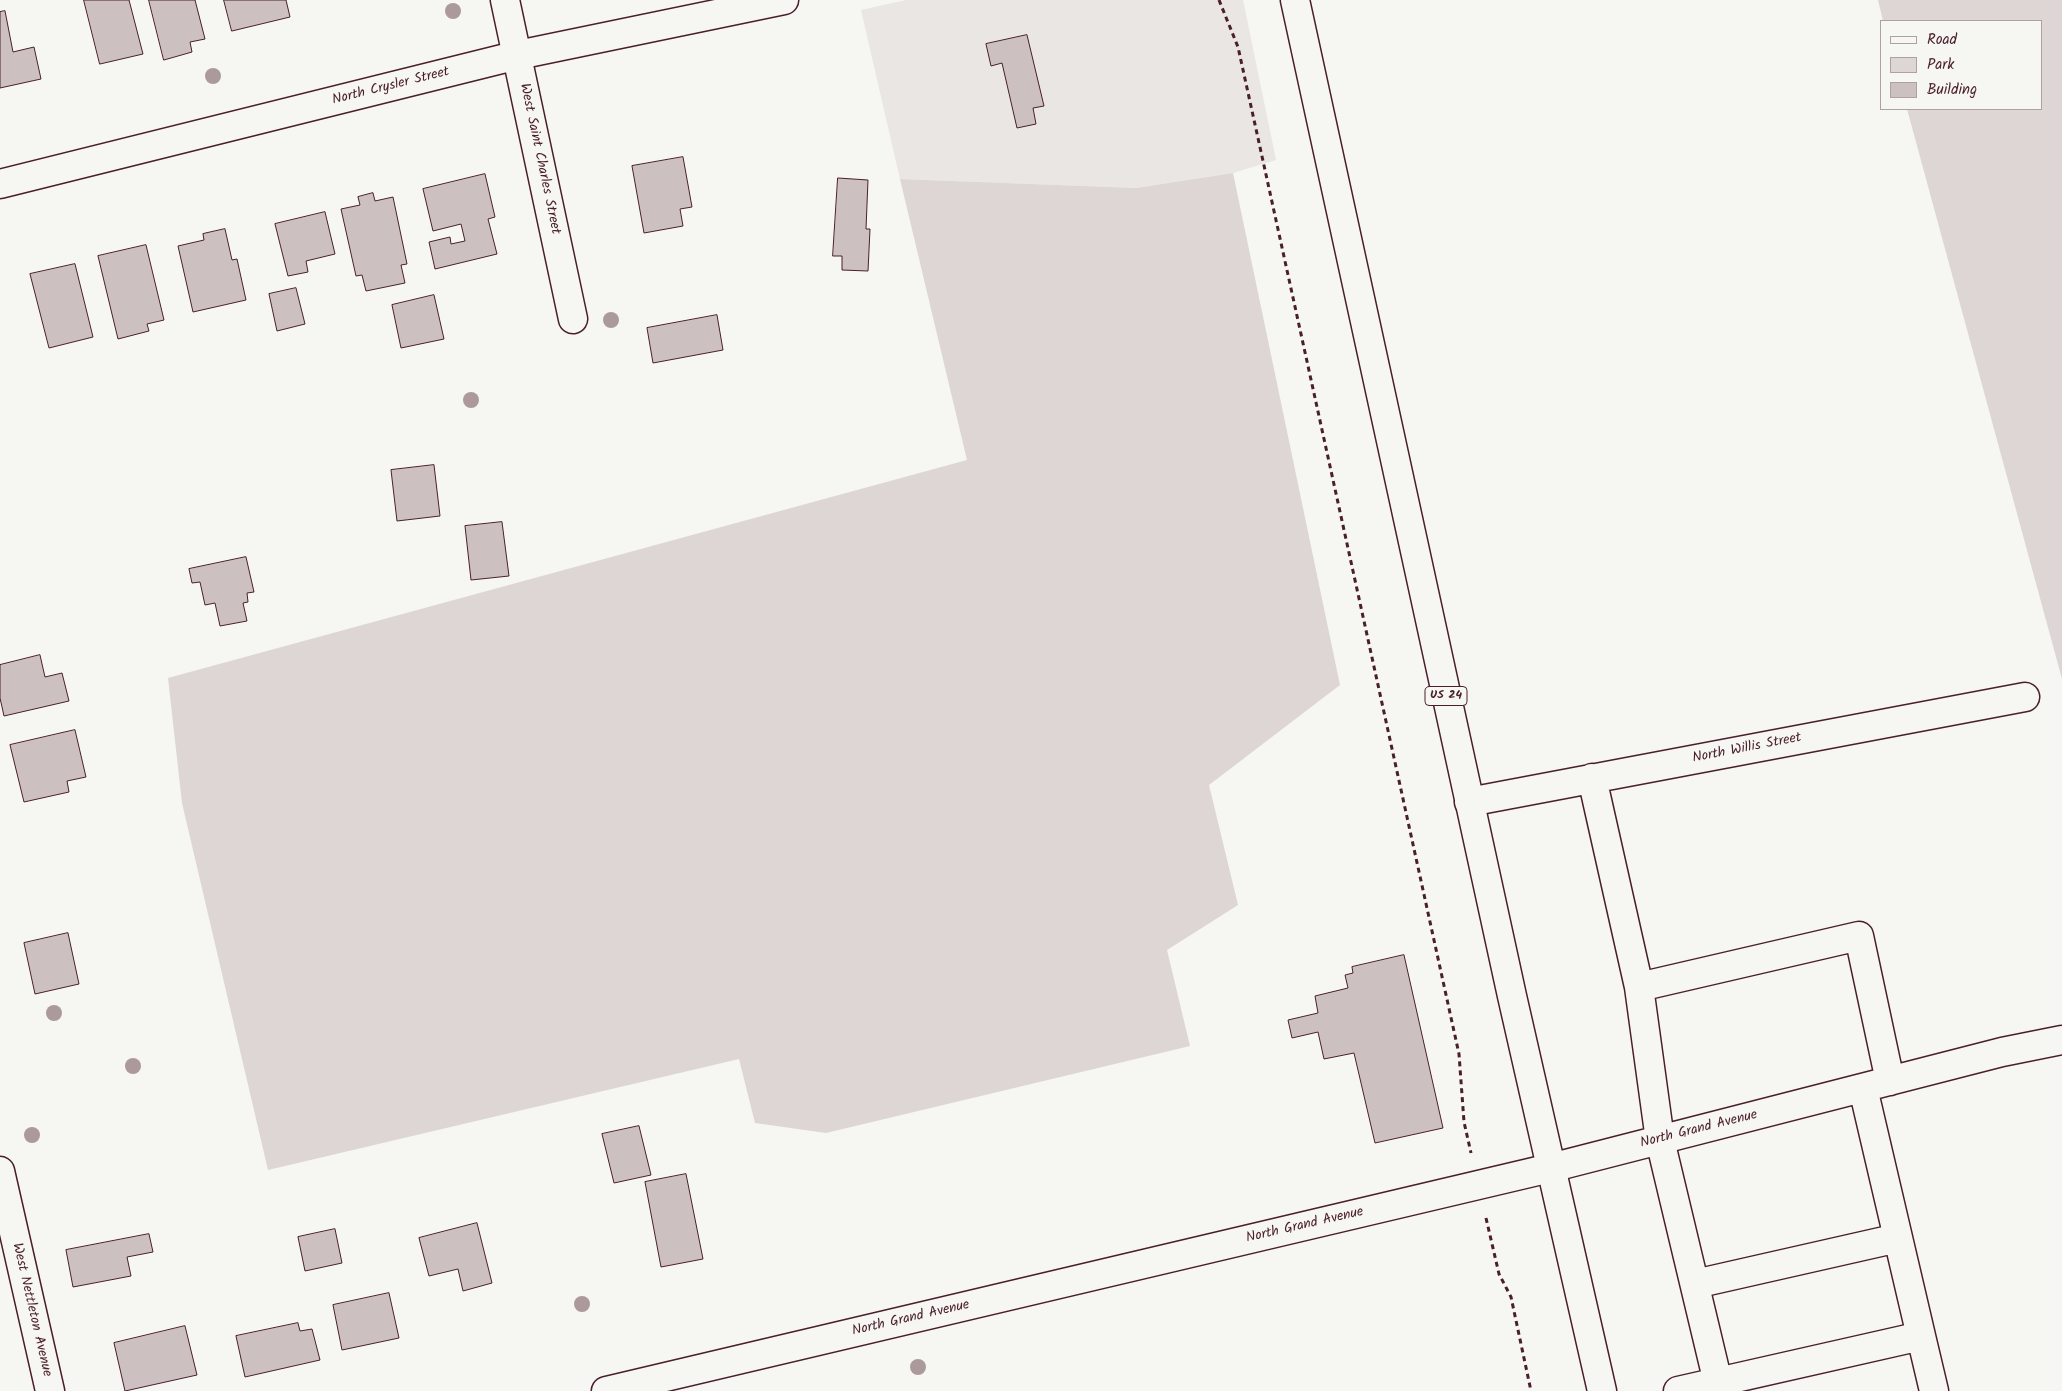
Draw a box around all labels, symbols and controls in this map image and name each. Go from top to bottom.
legend [1880,20,2042,110]
text: Road [1927,28,1957,52]
text: Park [1927,53,1954,77]
street label: North Crysler Street [331,64,451,110]
text: Building [1927,78,1977,102]
street label: West Saint Charles Street [515,82,563,236]
road number: US 24 [1425,686,1467,706]
street label: North Willis Street [1691,730,1803,768]
street label: North Grand Avenue [1639,1107,1759,1153]
street label: North Grand Avenue [1245,1204,1365,1248]
street label: West Nettleton Avenue [7,1242,55,1378]
street label: North Grand Avenue [851,1297,971,1341]

